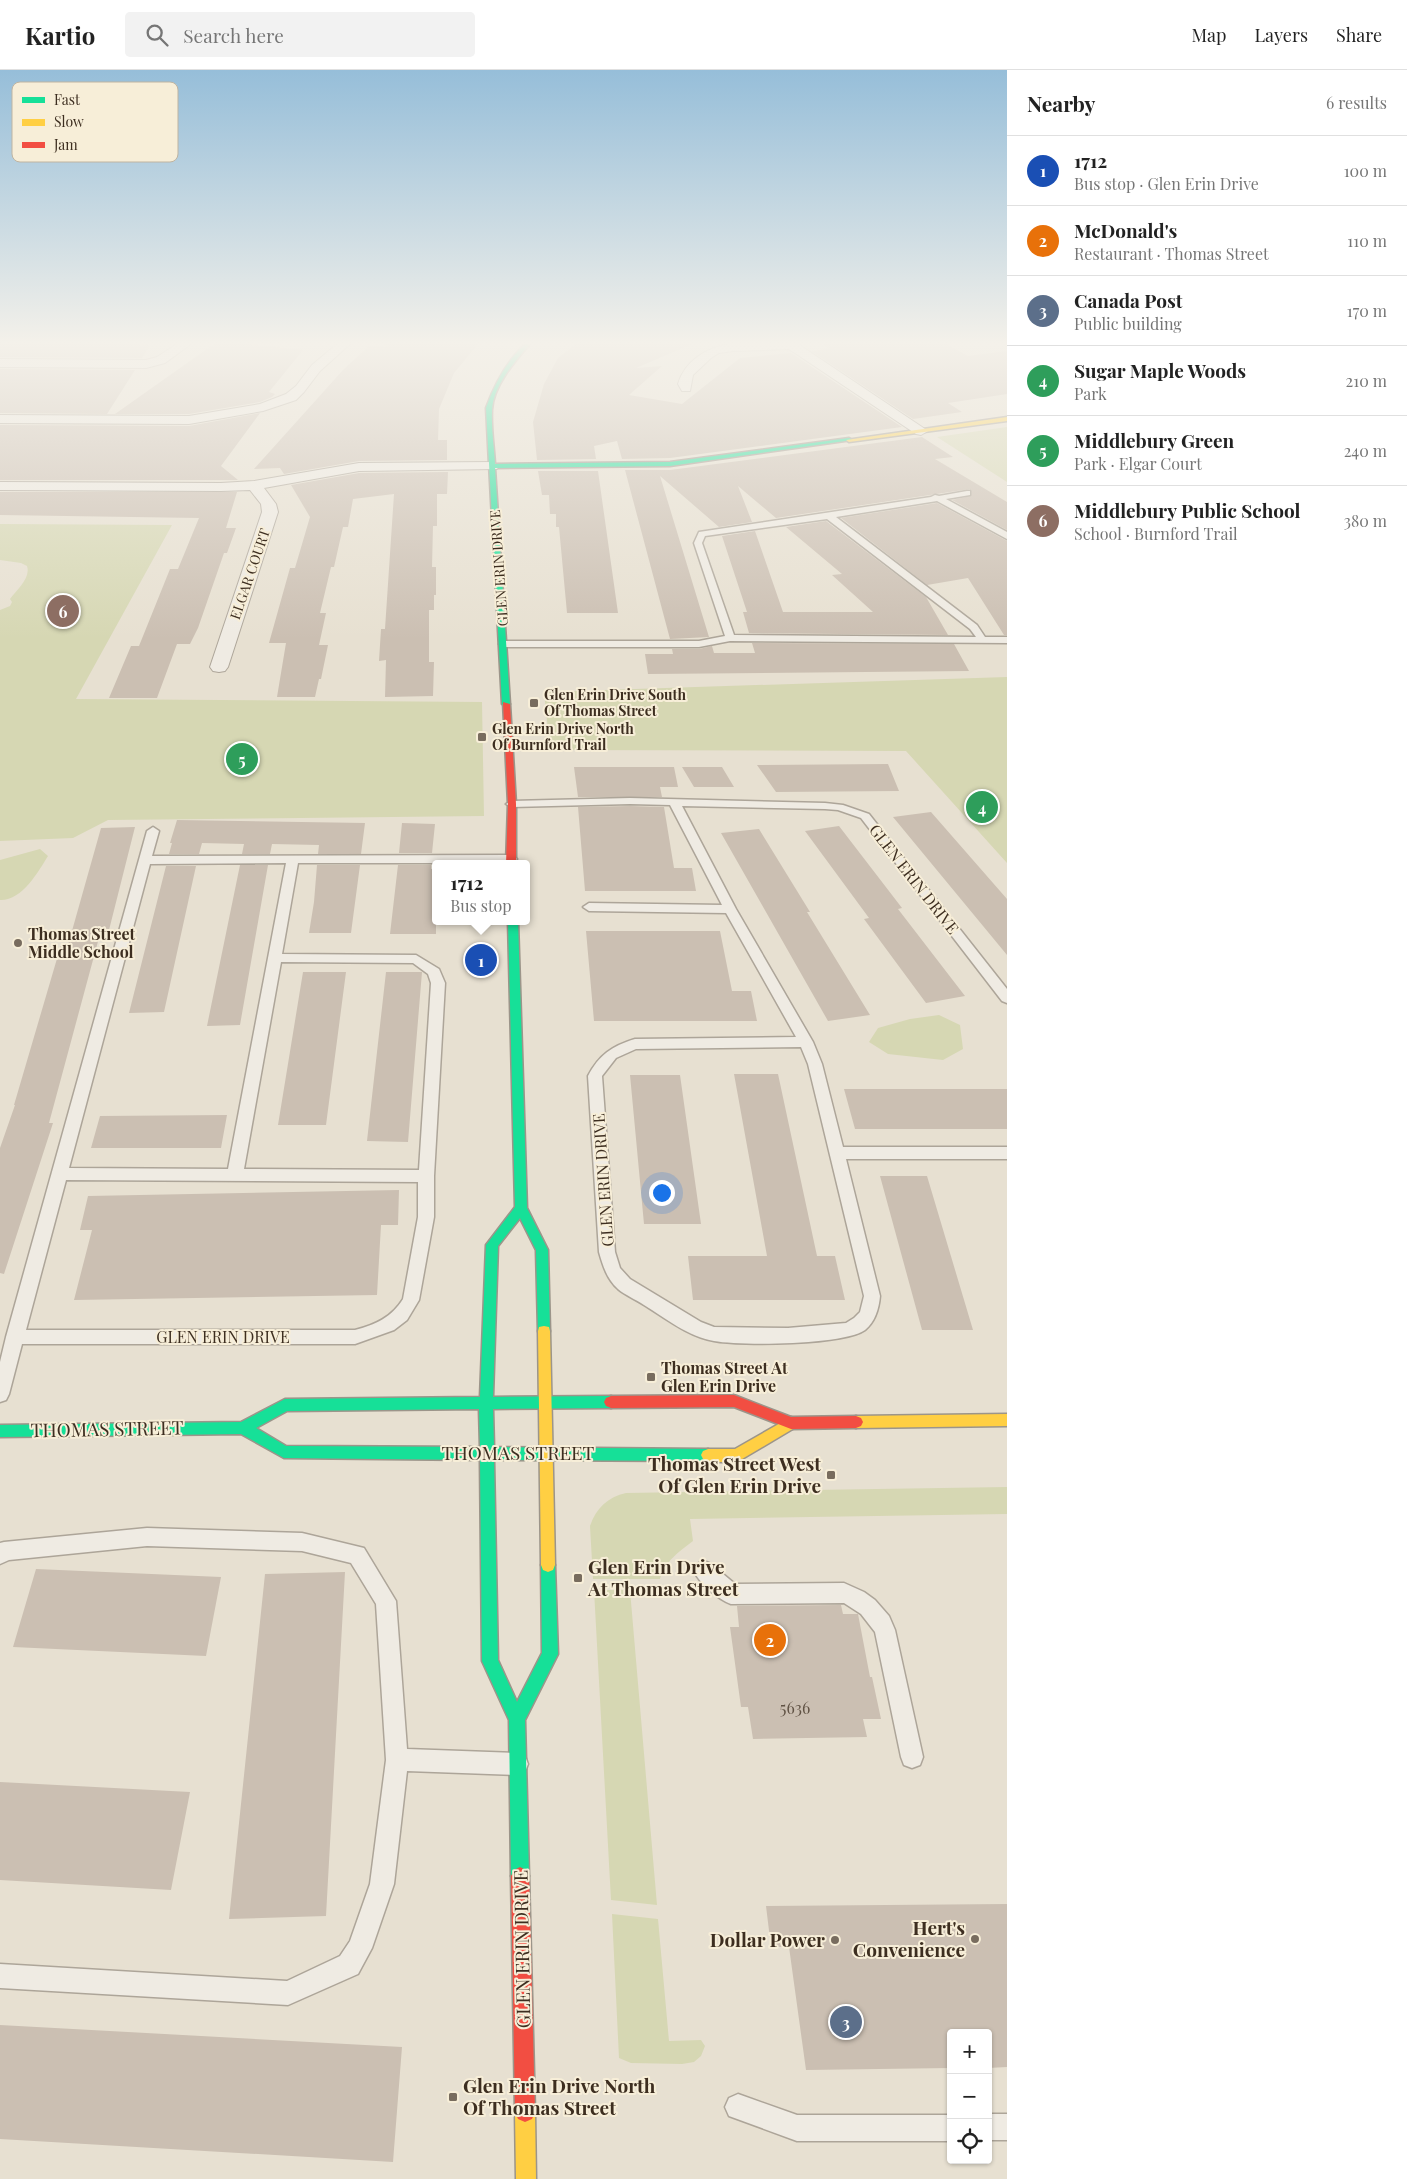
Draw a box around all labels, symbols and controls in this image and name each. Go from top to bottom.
search box [125,12,475,57]
text: Kartio [25,19,95,51]
icon: search [143,21,171,49]
text: Search here [183,22,284,48]
text: Map [1191,23,1226,47]
text: Layers [1254,23,1308,47]
text: Share [1336,23,1382,47]
legend [12,82,178,162]
text: Nearby [1027,89,1096,117]
text: Fast [54,90,81,109]
text: 6 results [1326,92,1387,113]
text: Slow [54,112,84,131]
text: Jam [53,135,78,154]
text: 1712 [1074,147,1107,173]
text: 1 [1040,160,1046,181]
text: 100 m [1344,160,1387,181]
text: Bus stop · Glen Erin Drive [1074,173,1259,194]
text: McDonald's [1074,217,1177,243]
text: 2 [1039,230,1047,251]
text: 110 m [1347,230,1387,251]
text: Restaurant · Thomas Street [1074,243,1269,264]
text: Canada Post [1074,287,1182,313]
text: 3 [1039,300,1047,321]
text: 170 m [1347,300,1387,321]
text: Public building [1074,313,1182,334]
text: Sugar Maple Woods [1074,357,1246,383]
text: 4 [1039,370,1047,391]
text: 210 m [1346,370,1387,391]
text: Park [1074,383,1107,404]
text: Middlebury Green [1074,427,1234,453]
text: 5 [1039,440,1047,461]
text: 240 m [1344,440,1387,461]
text: Park · Elgar Court [1074,453,1202,474]
text: Middlebury Public School [1074,497,1301,523]
street label: GLEN ERIN DRIVE [485,509,512,627]
text: 6 [1039,510,1047,531]
text: 380 m [1344,510,1387,531]
text: School · Burnford Trail [1074,523,1238,544]
street label: ELGAR COURT [225,526,274,622]
pin: 6 [47,592,79,630]
place label: Glen Erin Drive South Of Thomas Street [544,685,686,720]
marker: Glen Erin Drive South Of Thomas Street [528,697,540,709]
place label: Glen Erin Drive North Of Burnford Trail [492,719,634,754]
marker: Glen Erin Drive North Of Burnford Trail [476,731,488,743]
pin: 5 [226,740,258,778]
pin: 4 [966,788,998,826]
street label: GLEN ERIN DRIVE [865,820,964,938]
popup [432,860,530,925]
text: 1712 [450,869,484,895]
text: Bus stop [450,895,512,916]
place label: Thomas Street Middle School [28,923,136,962]
marker: Thomas Street Middle School [12,937,24,949]
pin: 1 [465,941,497,979]
street label: GLEN ERIN DRIVE [587,1113,618,1247]
your location [649,1180,675,1206]
street label: GLEN ERIN DRIVE [156,1326,290,1347]
place label: Thomas Street At Glen Erin Drive [661,1357,788,1396]
marker: Thomas Street At Glen Erin Drive [645,1371,657,1383]
street label: THOMAS STREET [30,1414,184,1442]
street label: THOMAS STREET [442,1439,595,1465]
place label: Thomas Street West Of Glen Erin Drive [648,1450,821,1498]
marker: Thomas Street West Of Glen Erin Drive [825,1469,837,1481]
place label: Glen Erin Drive At Thomas Street [587,1553,739,1601]
marker: Glen Erin Drive At Thomas Street [572,1572,584,1584]
pin: 2 [754,1621,786,1659]
house number: 5636 [780,1697,810,1718]
street label: GLEN ERIN DRIVE [507,1870,535,2029]
place label: Hert's Convenience [853,1914,965,1962]
place label: Dollar Power [710,1926,825,1952]
marker: Hert's Convenience [969,1933,981,1945]
marker: Dollar Power [829,1934,841,1946]
pin: 3 [830,2003,862,2041]
map controls [947,2029,992,2164]
button: + [947,2029,992,2074]
place label: Glen Erin Drive North Of Thomas Street [463,2072,656,2120]
button: − [947,2074,992,2119]
marker: Glen Erin Drive North Of Thomas Street [447,2091,459,2103]
button: locate [947,2119,992,2164]

